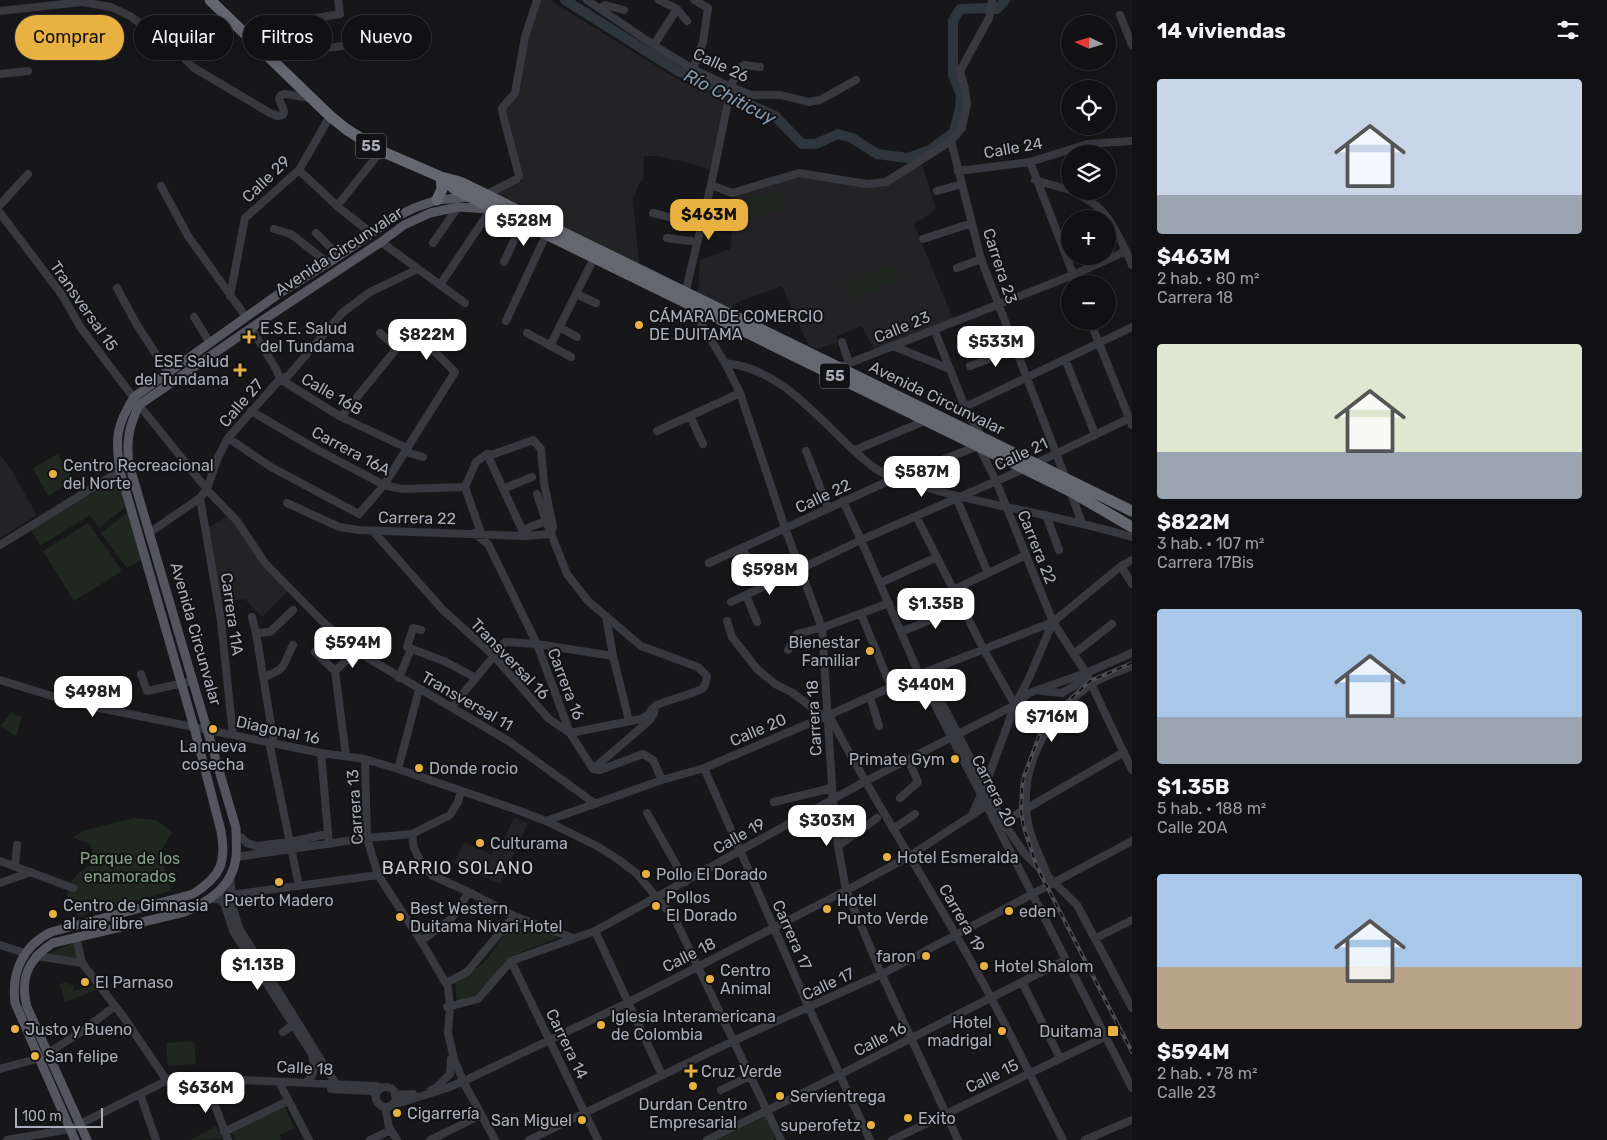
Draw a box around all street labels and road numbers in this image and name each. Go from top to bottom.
street label: Calle 26 [690,44,752,86]
street label: Calle 24 [982,133,1044,163]
road number: 55 [356,134,386,158]
street label: Calle 29 [238,152,294,206]
street label: Avenida Circunvalar [272,203,406,299]
street label: Carrera 23 [979,226,1021,306]
street label: Transversal 15 [46,258,122,354]
street label: Calle 23 [871,307,933,347]
street label: Avenida Circunvalar [866,357,1008,439]
road number: 55 [820,364,850,388]
street label: Calle 16B [298,369,366,419]
street label: Calle 27 [215,375,267,431]
street label: Carrera 16A [308,422,394,480]
street label: Calle 21 [991,433,1051,475]
street label: Calle 22 [792,475,854,517]
street label: Carrera 22 [1014,507,1060,587]
street label: Carrera 22 [378,508,456,528]
street label: Avenida Circunvalar [166,560,226,708]
street label: Carrera 11A [217,571,247,657]
street label: Transversal 16 [467,615,554,704]
street label: Carrera 16 [544,645,589,723]
street label: Transversal 11 [418,667,516,735]
street label: Carrera 18 [803,679,825,757]
street label: Calle 20 [727,710,789,750]
street label: Diagonal 16 [234,712,322,748]
street label: Carrera 20 [968,752,1020,830]
street label: Carrera 13 [343,769,367,845]
street label: Calle 19 [710,814,768,858]
street label: Carrera 19 [935,881,989,955]
street label: Carrera 17 [768,897,816,973]
street label: Calle 18 [659,934,719,976]
street label: Calle 17 [799,964,857,1004]
street label: Carrera 14 [542,1006,592,1082]
street label: Calle 16 [850,1018,910,1060]
street label: Calle 15 [962,1055,1022,1097]
street label: Calle 18 [276,1057,334,1079]

